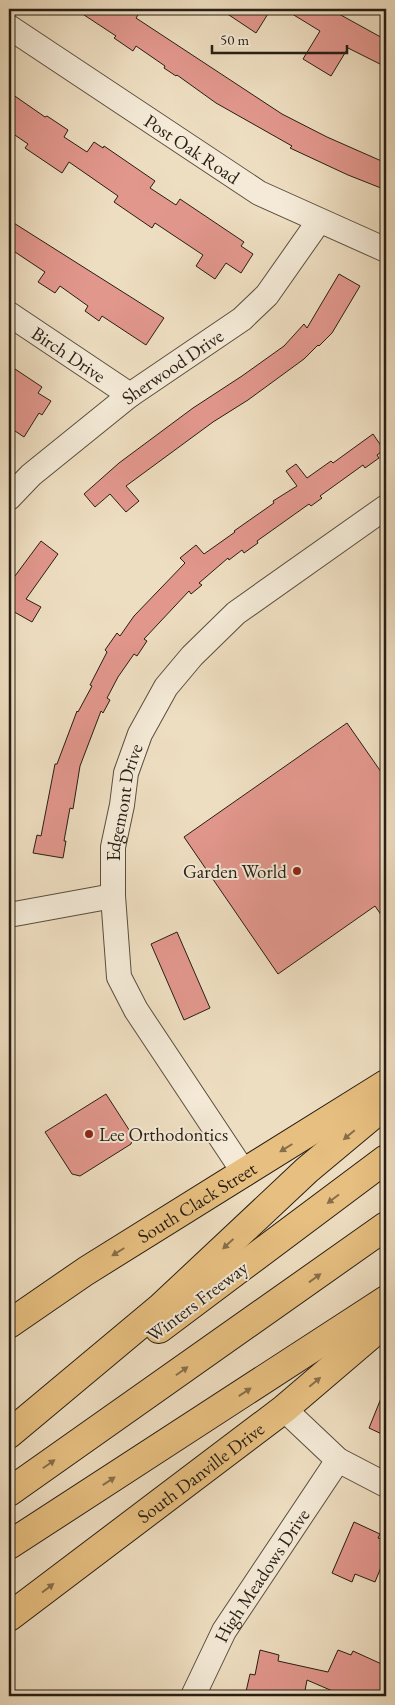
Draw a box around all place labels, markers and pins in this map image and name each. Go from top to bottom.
place label: Garden World [183,859,287,884]
marker: Garden World [291,865,303,877]
place label: Lee Orthodontics [99,1122,228,1147]
marker: Lee Orthodontics [83,1128,95,1140]

